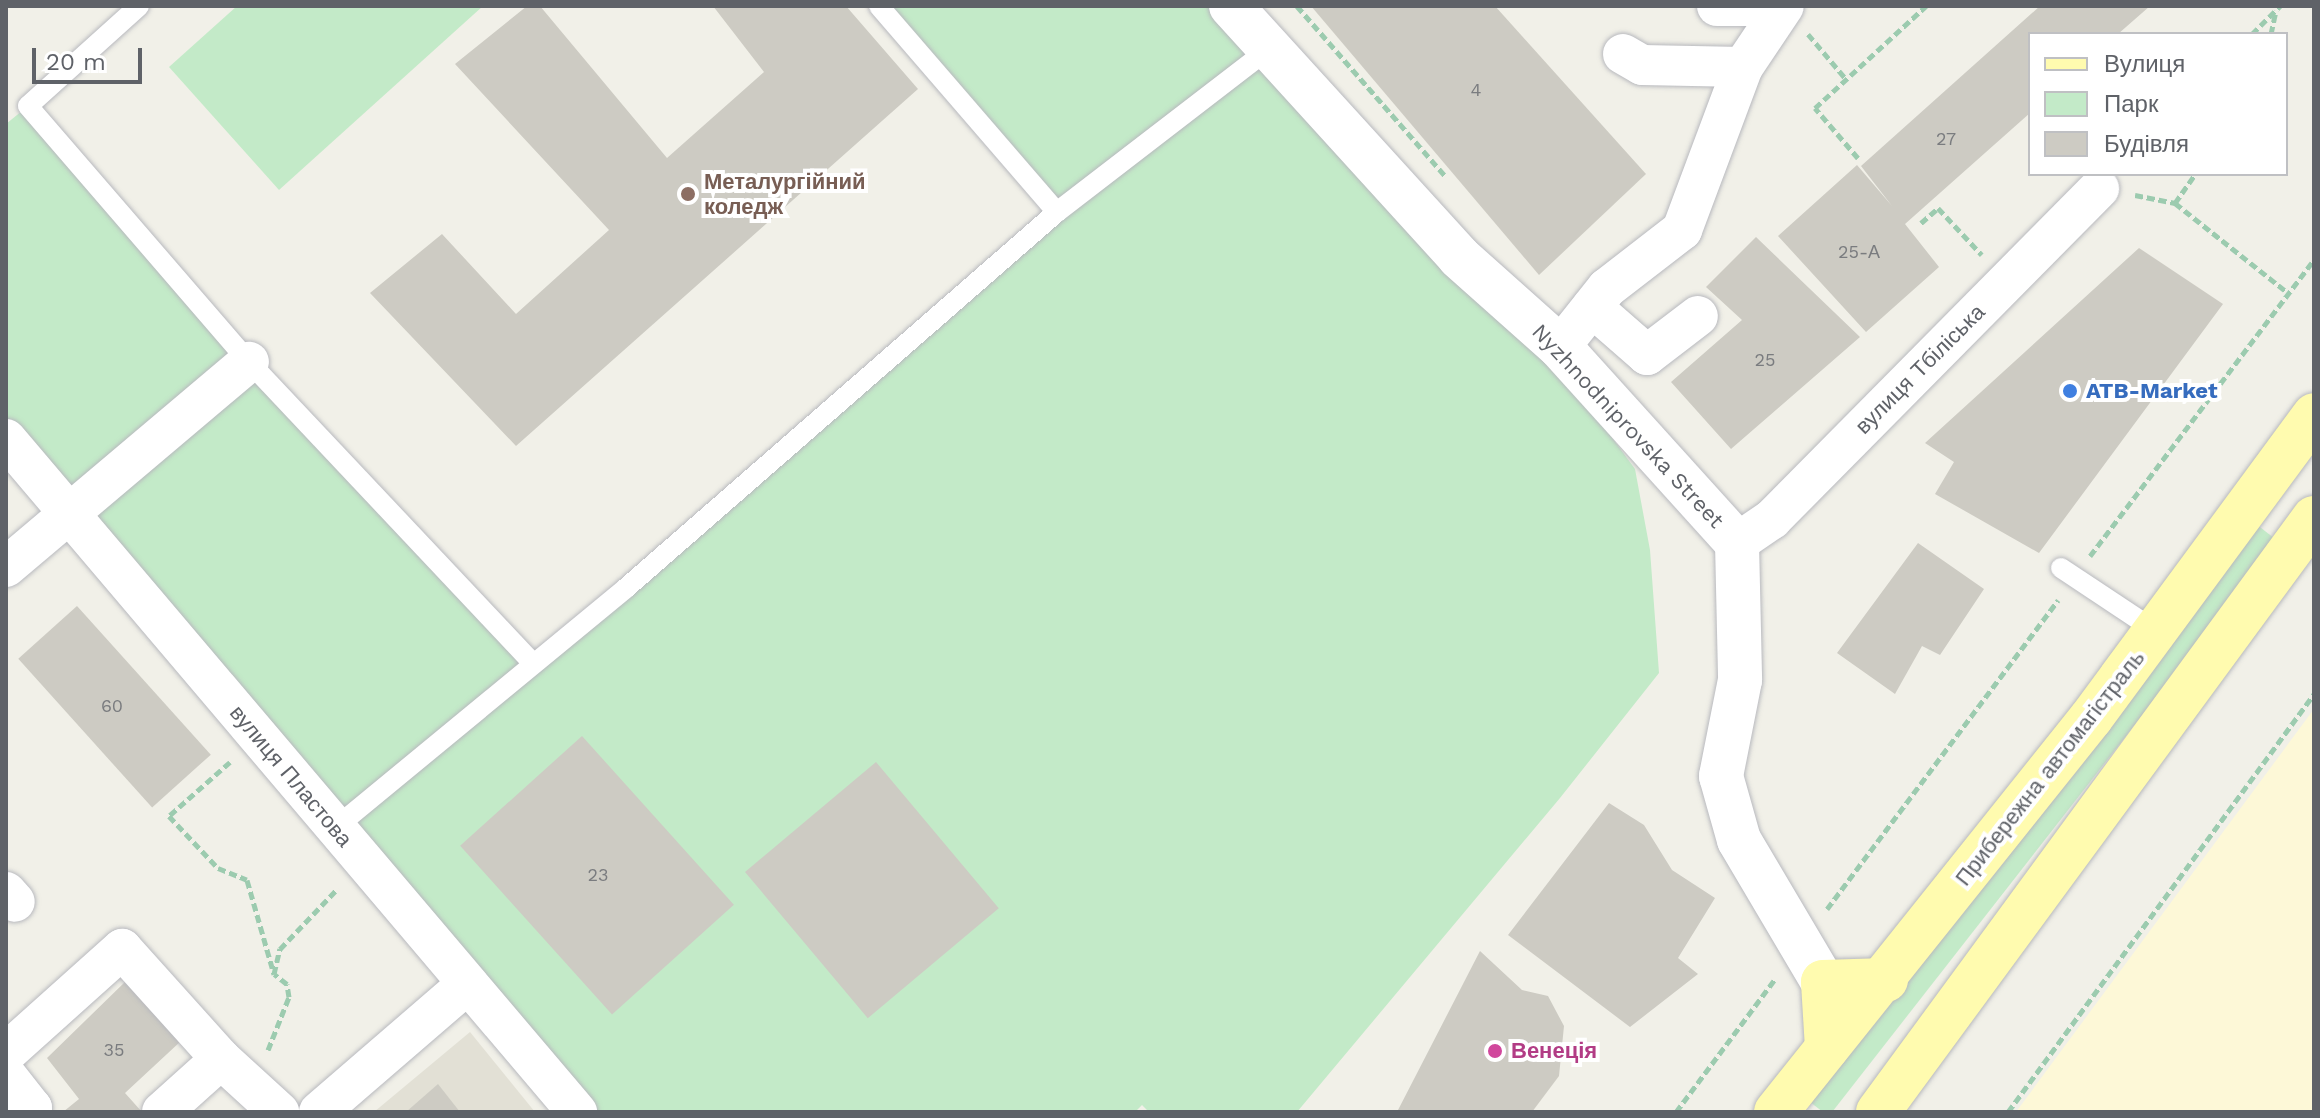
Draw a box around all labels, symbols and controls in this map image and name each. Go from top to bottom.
scale bar [36,32,146,82]
legend [2028,32,2288,176]
text: 20 m [46,48,106,76]
text: Вулиця [2104,50,2185,78]
house number: 4 [1471,79,1481,101]
text: Парк [2104,90,2158,118]
house number: 27 [1936,128,1956,150]
text: Будівля [2104,130,2189,158]
place label: Металургійний коледж [704,168,865,220]
marker: Металургійний коледж [679,185,697,203]
house number: 25-А [1838,241,1880,263]
street label: вулиця Тбіліська [1850,299,1990,439]
street label: Nyzhnodniprovska Street [1526,318,1730,534]
house number: 25 [1755,349,1775,371]
place label: ATB-Market [2086,378,2218,404]
marker: ATB-Market [2061,382,2079,400]
street label: Прибережна автомагістраль [1950,645,2150,891]
house number: 60 [101,695,123,717]
street label: вулиця Пластова [224,700,358,852]
house number: 23 [588,864,608,886]
place label: Венеція [1511,1038,1597,1064]
house number: 35 [104,1039,124,1061]
marker: Венеція [1486,1042,1504,1060]

